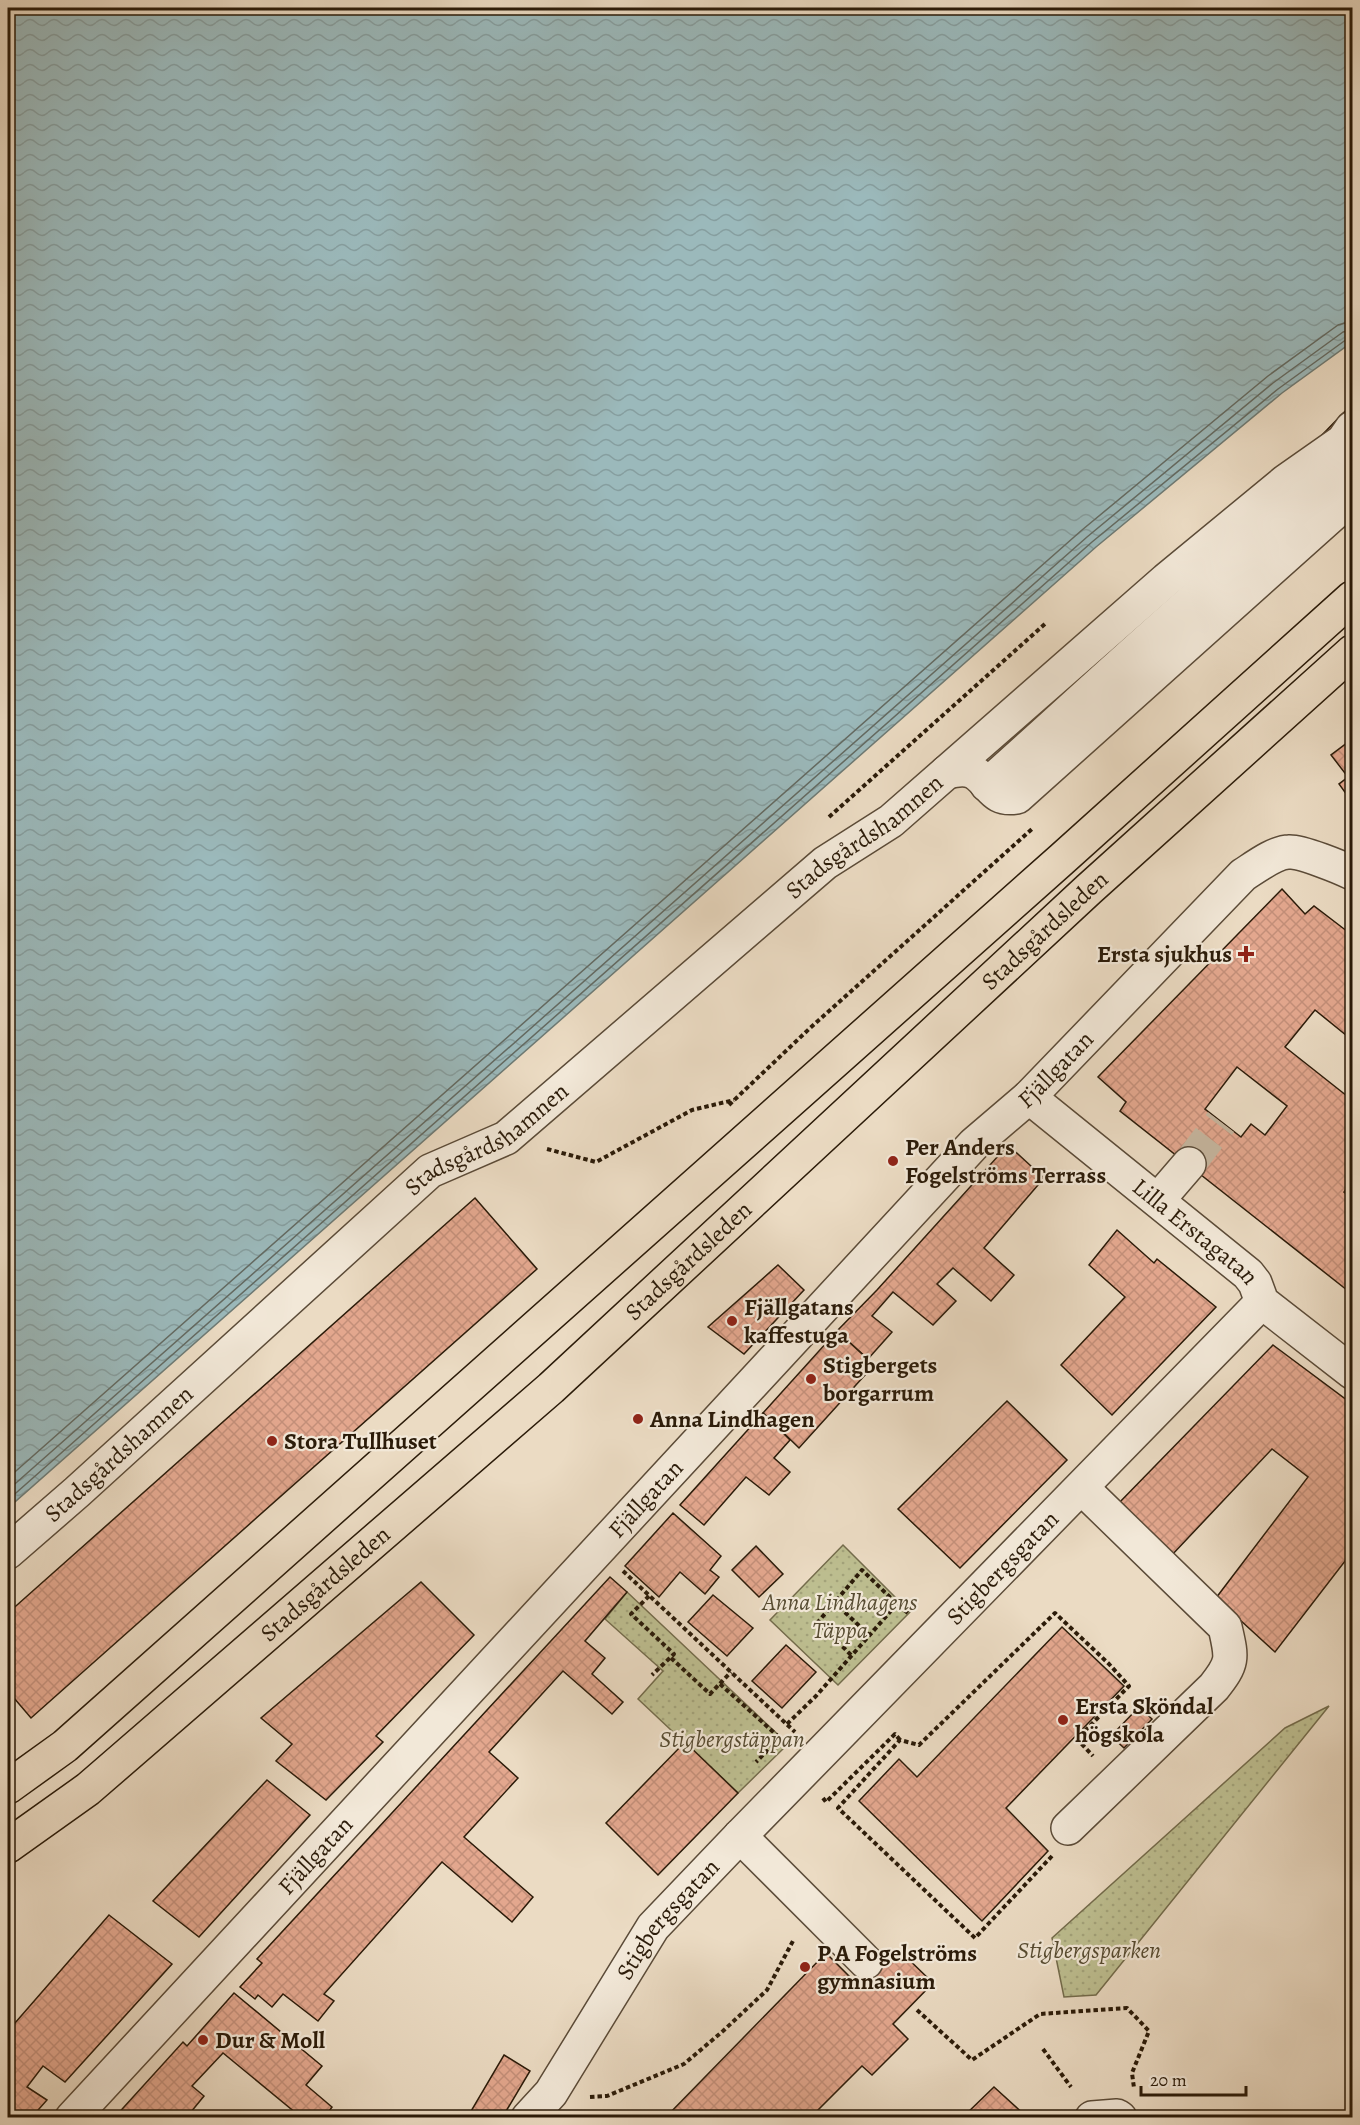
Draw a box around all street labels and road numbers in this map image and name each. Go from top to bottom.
street label: Stadsgårdshamnen [779,767,950,906]
street label: Stadsgårdsleden [974,863,1115,997]
street label: Fjällgatan [1011,1024,1100,1116]
street label: Stadsgårdshamnen [397,1075,575,1203]
street label: Lilla Erstagatan [1126,1171,1266,1291]
street label: Stadsgårdsleden [618,1194,759,1328]
street label: Stadsgårdshamnen [38,1378,200,1529]
street label: Fjällgatan [601,1453,690,1545]
street label: Stigbergsgatan [939,1503,1066,1632]
street label: Stadsgårdsleden [253,1518,397,1649]
street label: Fjällgatan [271,1809,360,1902]
street label: Stigbergsgatan [608,1851,726,1986]

